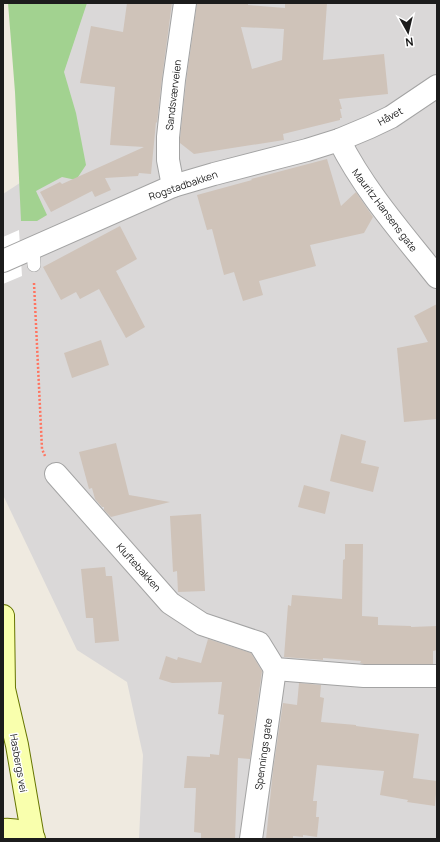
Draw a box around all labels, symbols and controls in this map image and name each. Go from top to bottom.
north arrow [388,12,428,52]
text: N [404,34,414,50]
street label: Sandsværveien [162,59,184,131]
street label: Håvet [375,103,405,129]
street label: Mauritz Hansens gate [349,166,421,255]
street label: Rogstadbakken [147,167,219,203]
street label: Kluftebakken [114,540,164,594]
street label: Spennings gate [251,717,275,791]
street label: Hasbergs vei [7,733,31,793]

